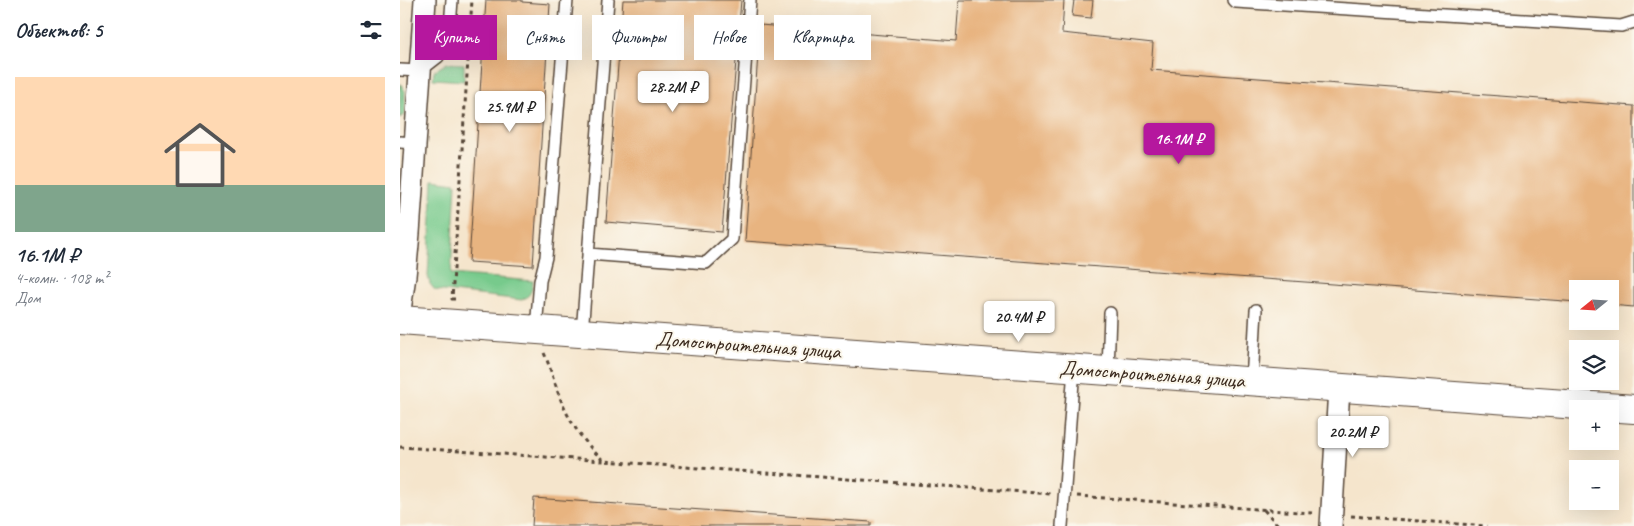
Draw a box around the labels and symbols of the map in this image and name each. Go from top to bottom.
pin: 28.2M ₽ [627,70,719,113]
pin: 25.9M ₽ [464,90,556,133]
pin: 16.1M ₽ [1133,122,1225,165]
north arrow [1569,280,1619,330]
pin: 20.4M ₽ [973,300,1065,343]
street label: Домостроительная улица [655,326,843,365]
street label: Домостроительная улица [1059,355,1247,394]
pin: 20.2M ₽ [1307,416,1399,458]

